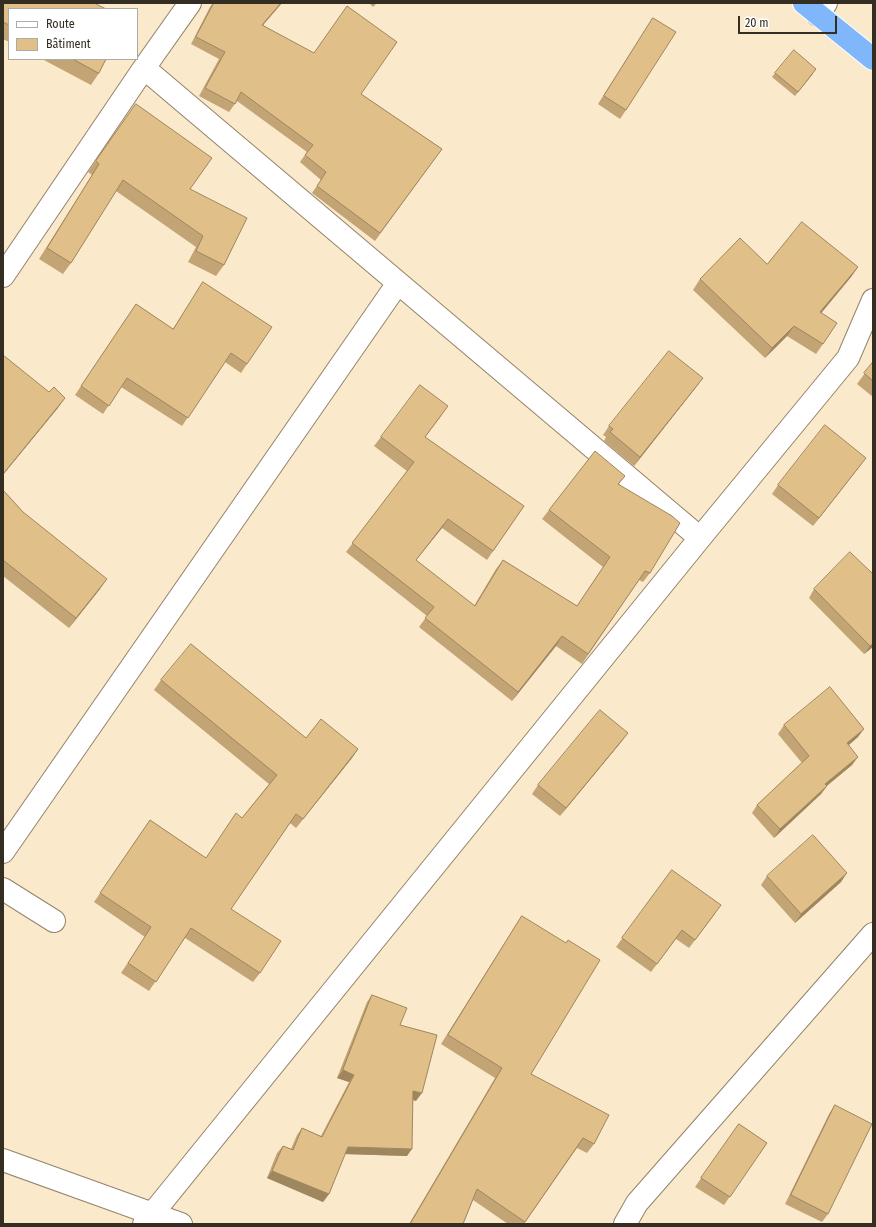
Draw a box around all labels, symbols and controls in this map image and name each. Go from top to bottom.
legend [8,8,138,60]
scale bar [740,8,839,34]
text: 20 m [745,16,769,30]
text: Route [46,17,75,31]
text: Bâtiment [46,37,91,51]

